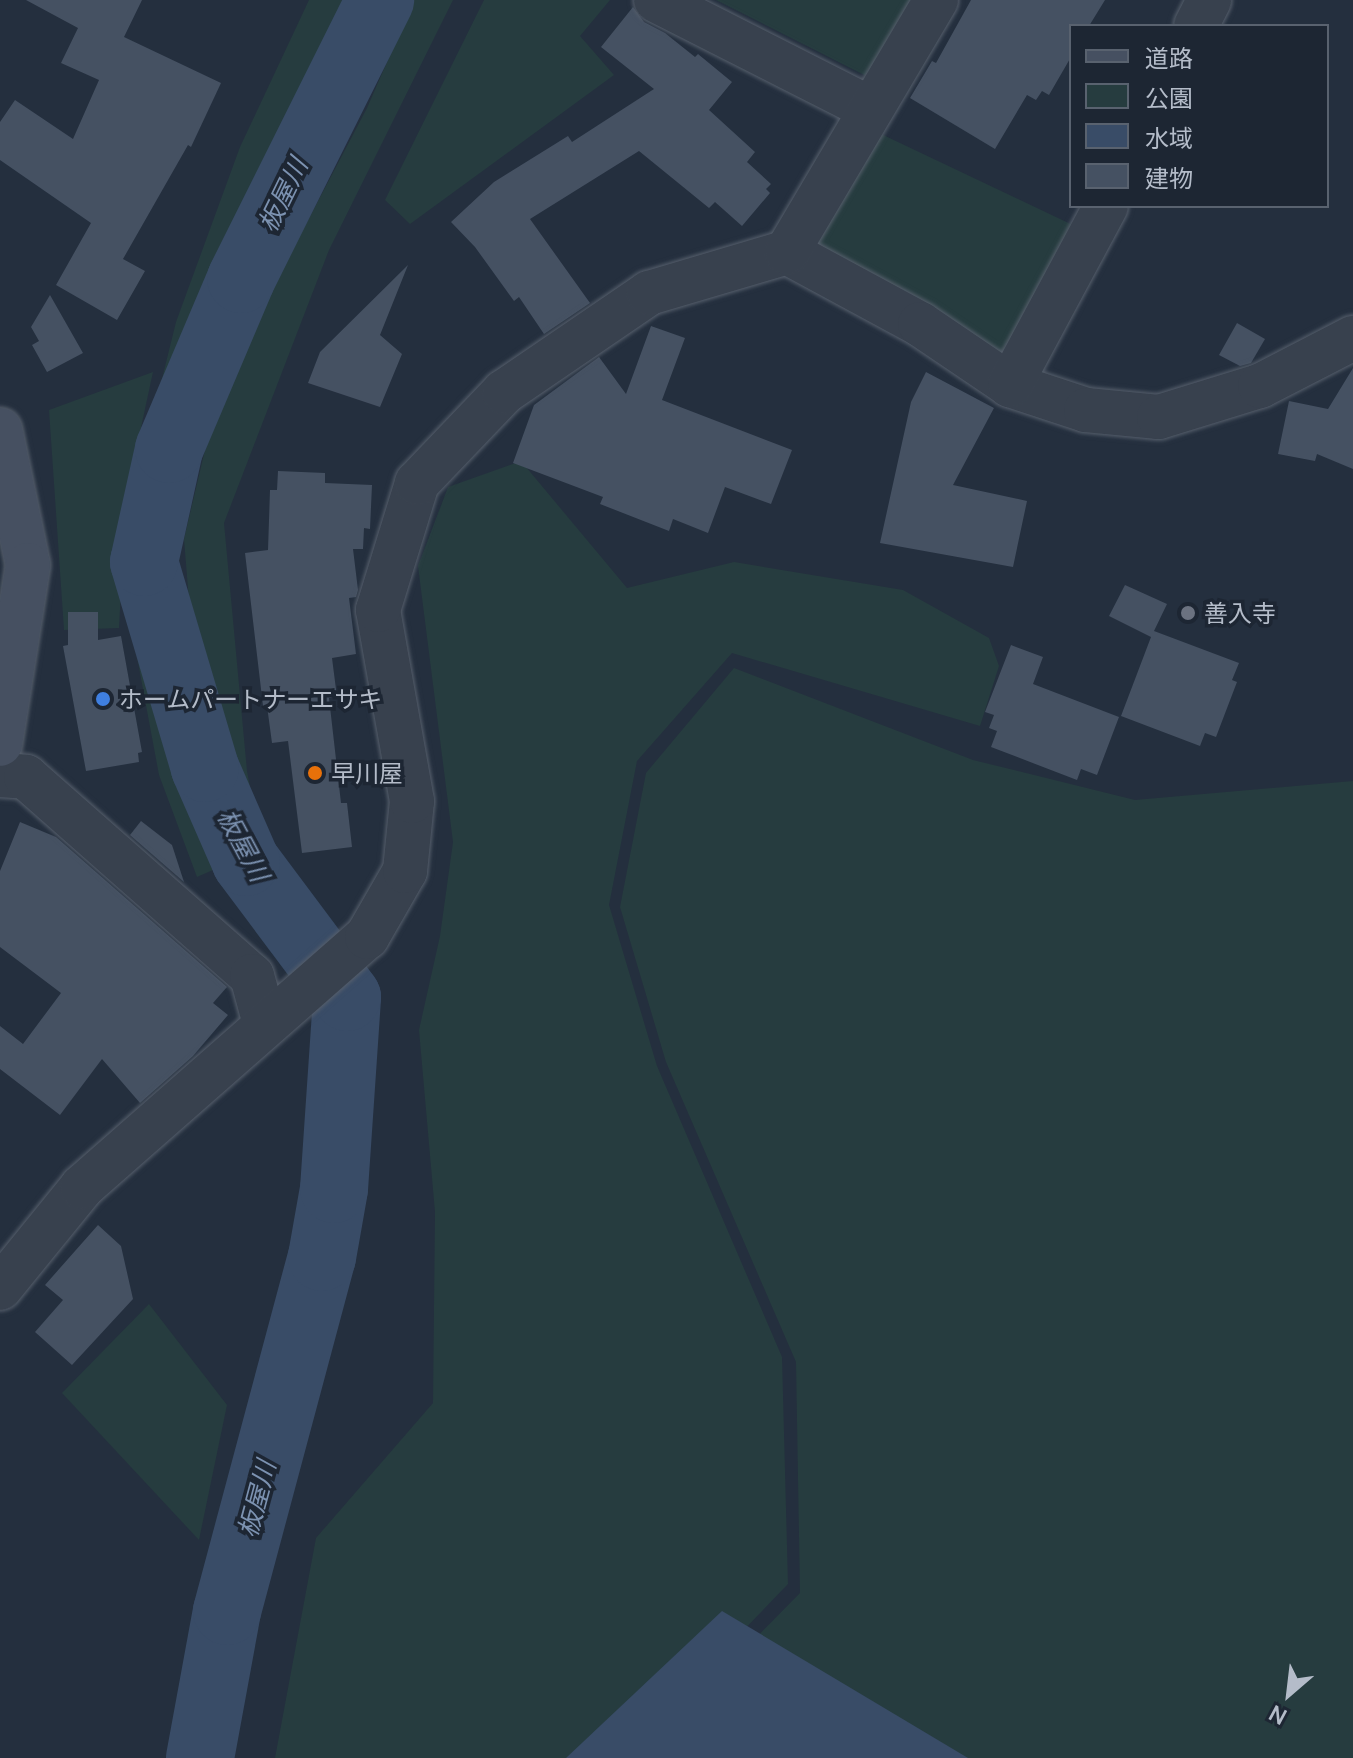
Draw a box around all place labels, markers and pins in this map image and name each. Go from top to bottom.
place label: 善入寺 [1204,599,1276,627]
marker: 善入寺 [1179,604,1197,622]
place label: ホームパートナーエサキ [119,685,383,713]
marker: ホームパートナーエサキ [94,690,112,708]
place label: 早川屋 [331,759,403,787]
marker: 早川屋 [306,764,324,782]

